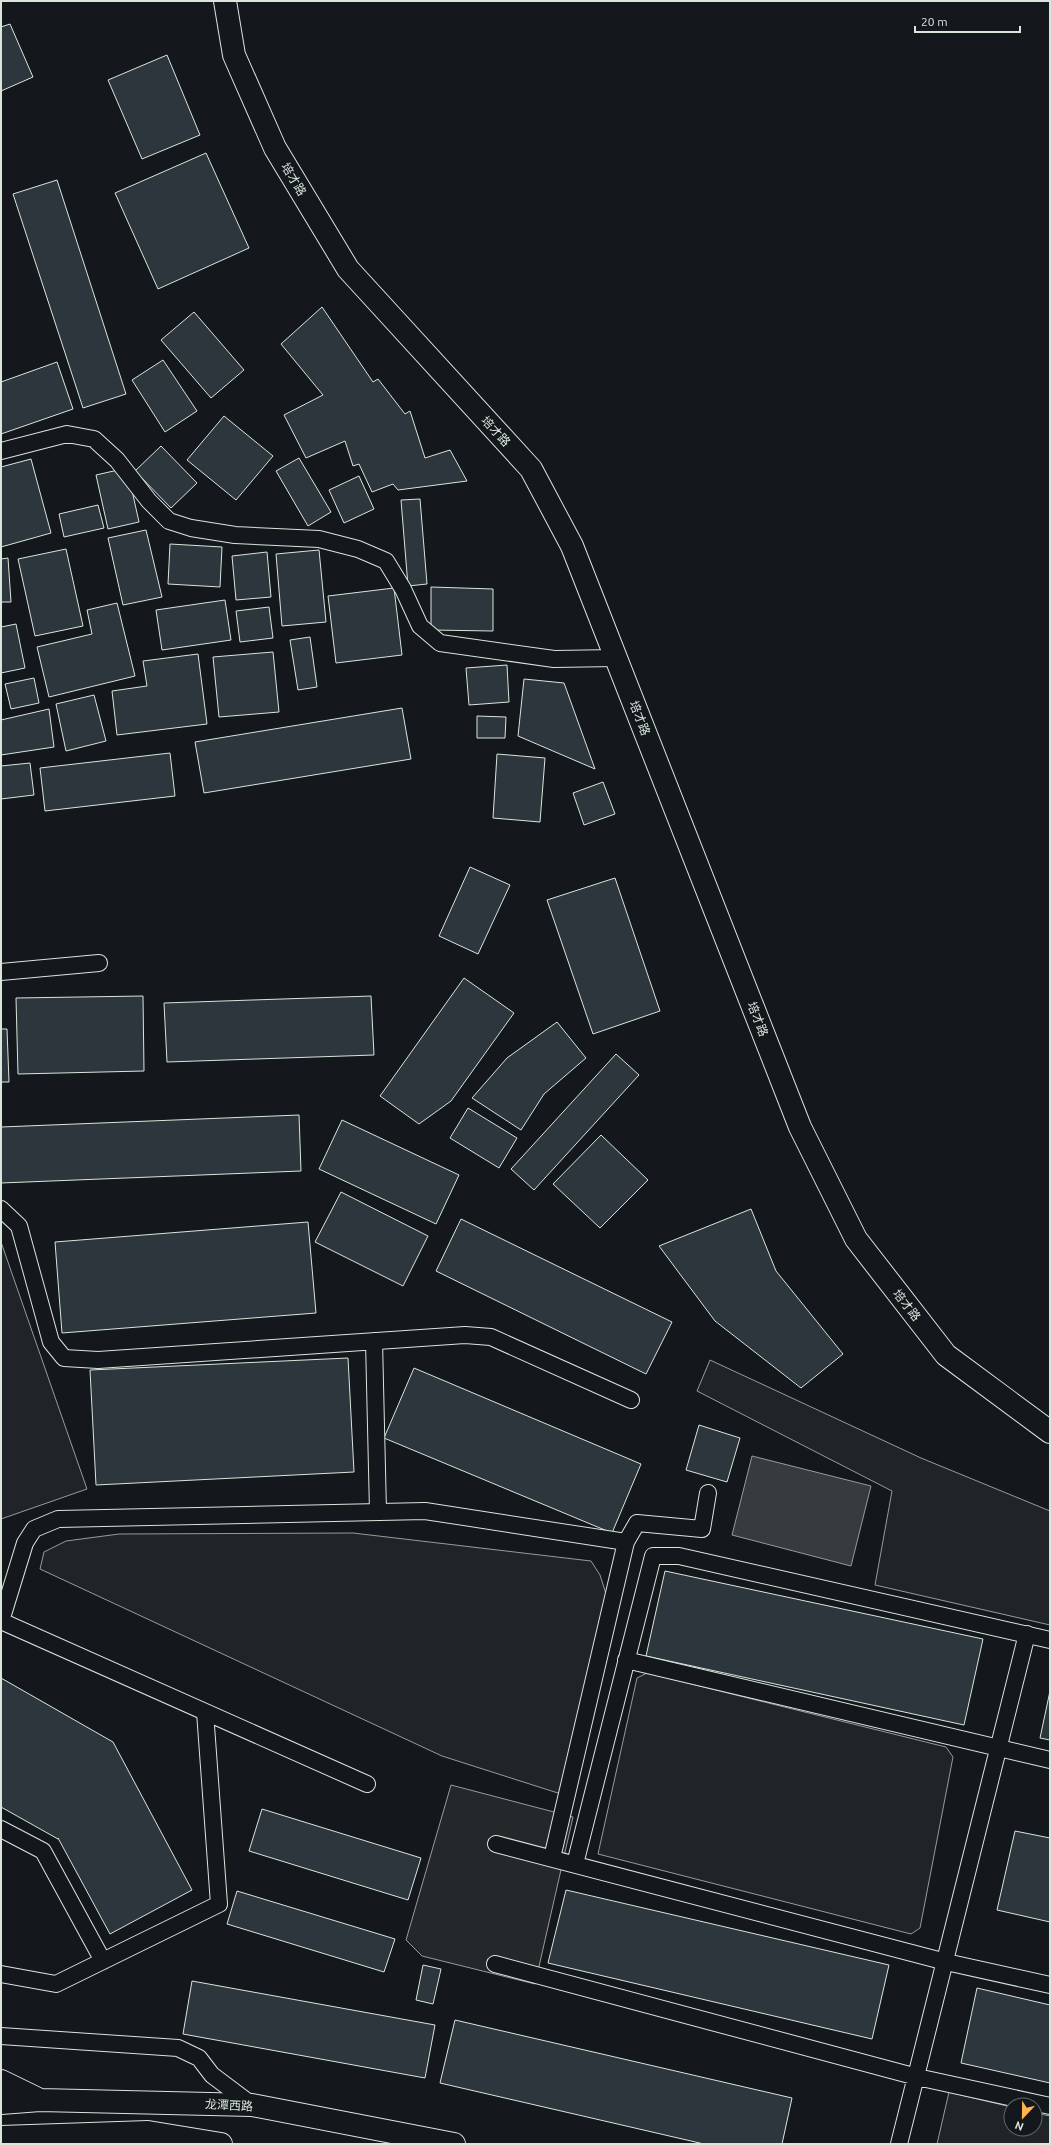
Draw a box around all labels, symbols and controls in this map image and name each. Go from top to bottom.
scale bar [915,8,1020,34]
text: 20 m [921,15,948,28]
street label: 培才路 [279,160,309,198]
street label: 培才路 [479,413,513,449]
street label: 培才路 [627,699,653,737]
street label: 培才路 [745,1000,771,1038]
street label: 培才路 [891,1287,923,1323]
street label: 龙潭西路 [205,2097,253,2113]
north arrow [1003,2097,1043,2137]
text: N [1013,2119,1025,2133]

